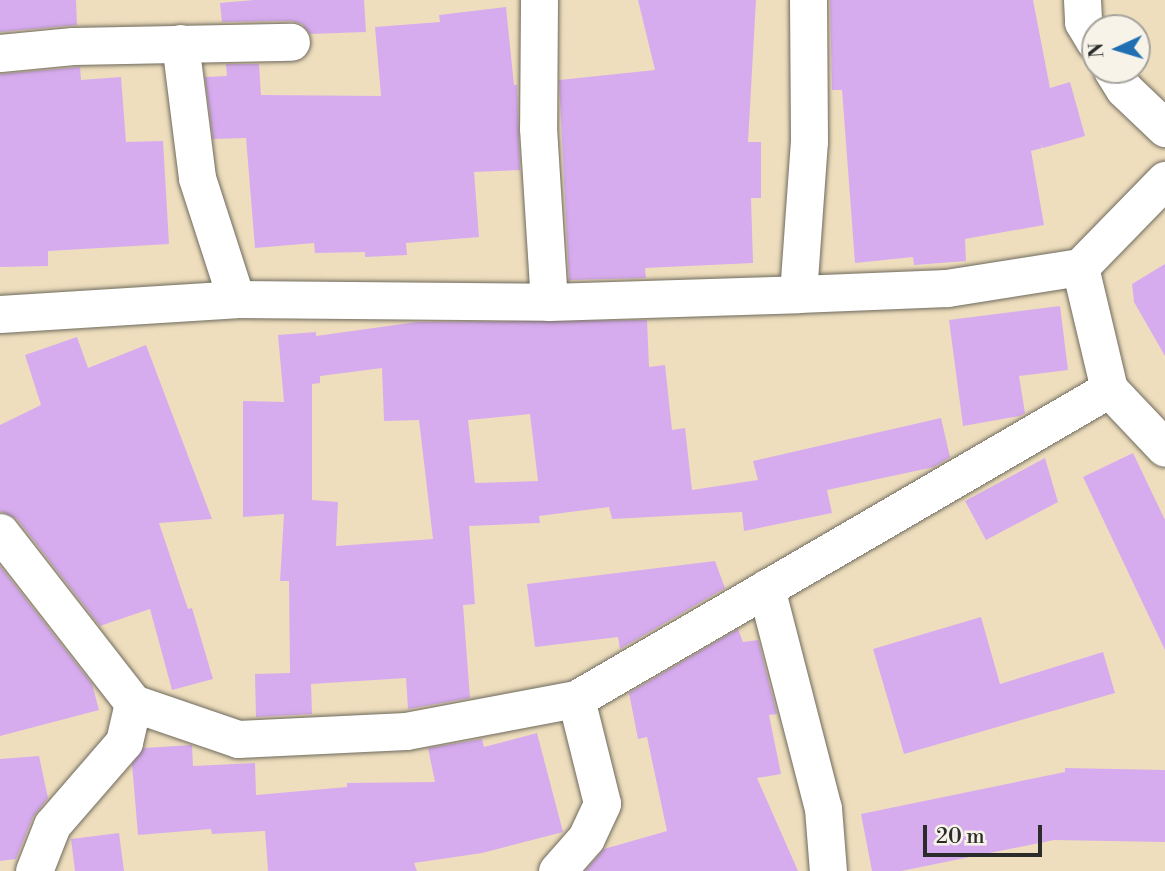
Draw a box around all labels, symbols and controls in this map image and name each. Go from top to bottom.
north arrow [1081,14,1151,84]
text: N [1085,42,1110,59]
scale bar [927,812,1046,856]
text: 20 m [936,824,985,850]

